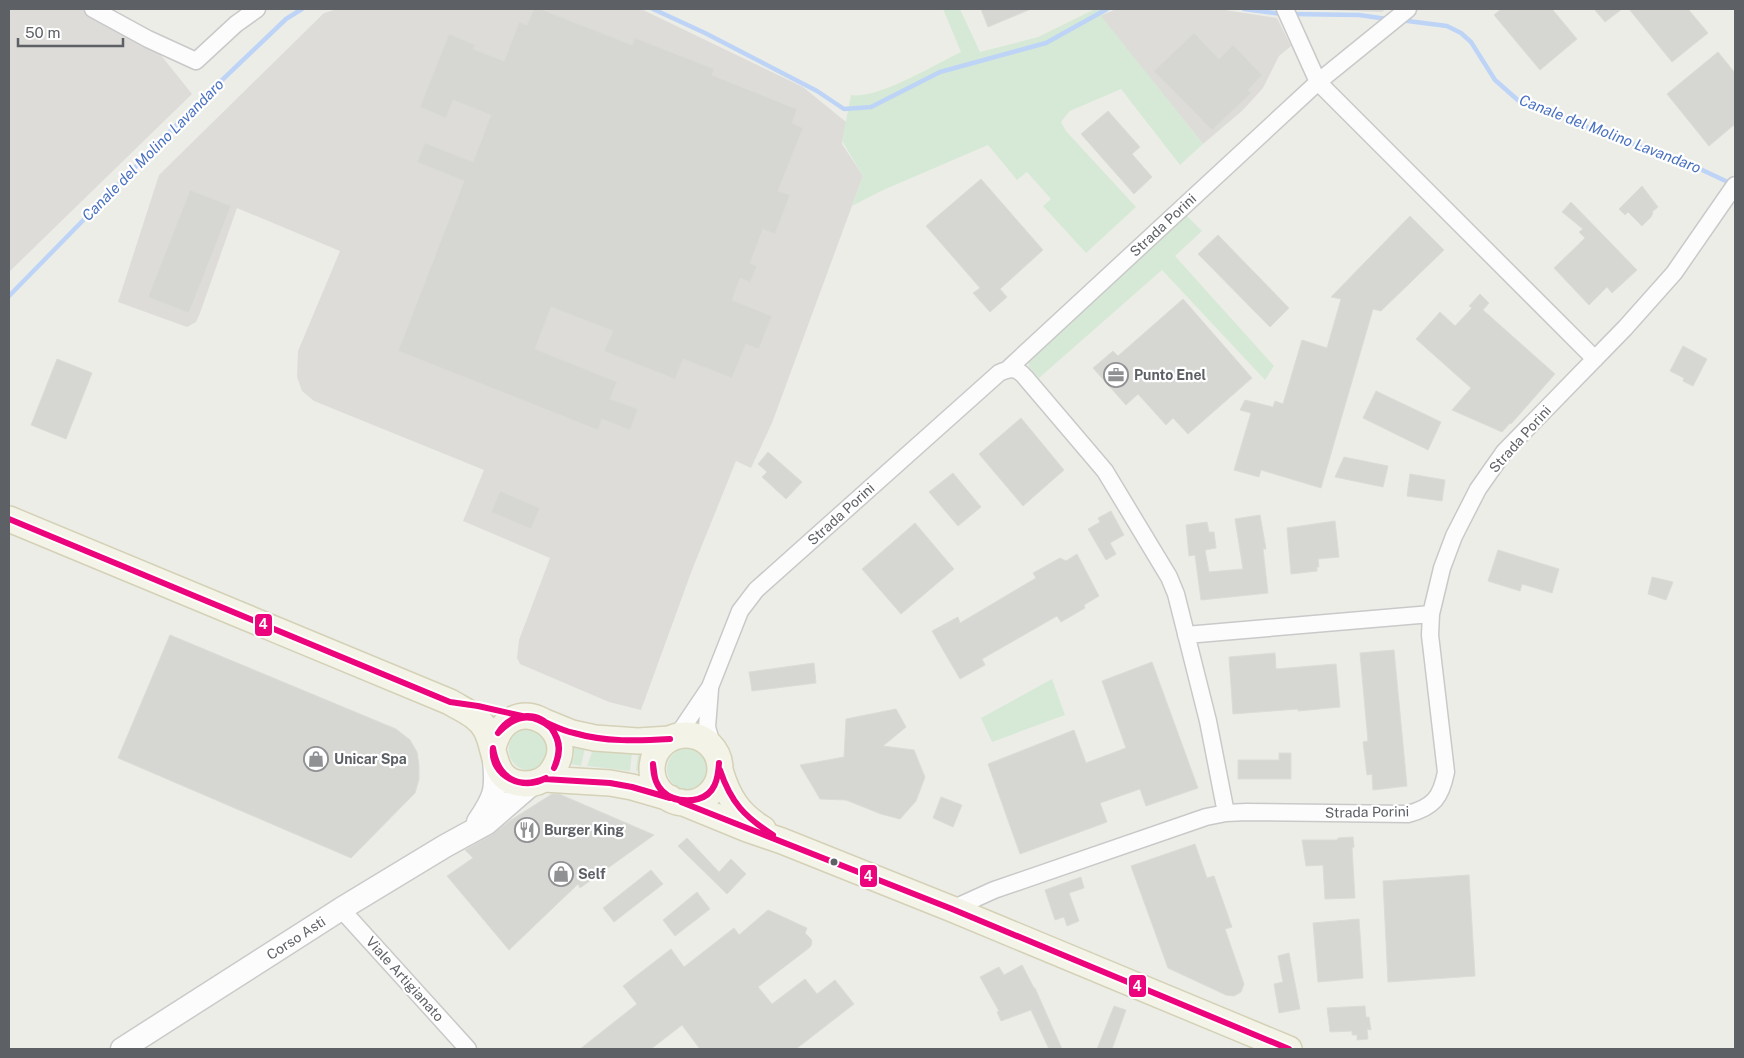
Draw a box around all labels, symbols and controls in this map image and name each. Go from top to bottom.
scale bar [18,15,122,47]
text: 50 m [25,24,60,41]
water label: Canale del Molino Lavandaro [78,75,227,224]
water label: Canale del Molino Lavandaro [1517,91,1703,176]
street label: Strada Porini [1127,190,1199,260]
office icon: Punto Enel [1103,362,1129,388]
place label: Punto Enel [1134,367,1206,383]
street label: Strada Porini [1486,402,1554,476]
street label: Strada Porini [804,480,878,548]
line badge: 4 [254,613,273,637]
text: 4 [258,616,268,632]
shop icon: Unicar Spa [303,746,329,772]
place label: Unicar Spa [334,751,407,767]
street label: Strada Porini [1325,803,1409,821]
restaurant icon: Burger King [514,817,540,843]
place label: Burger King [544,822,624,838]
unlabelled marker [829,857,839,867]
shop icon: Self [548,861,574,887]
line badge: 4 [859,864,878,888]
place label: Self [578,866,606,882]
text: 4 [863,868,873,884]
street label: Corso Asti [264,913,328,963]
street label: Viale Artigianato [363,933,447,1025]
line badge: 4 [1128,974,1147,998]
text: 4 [1132,978,1142,994]

